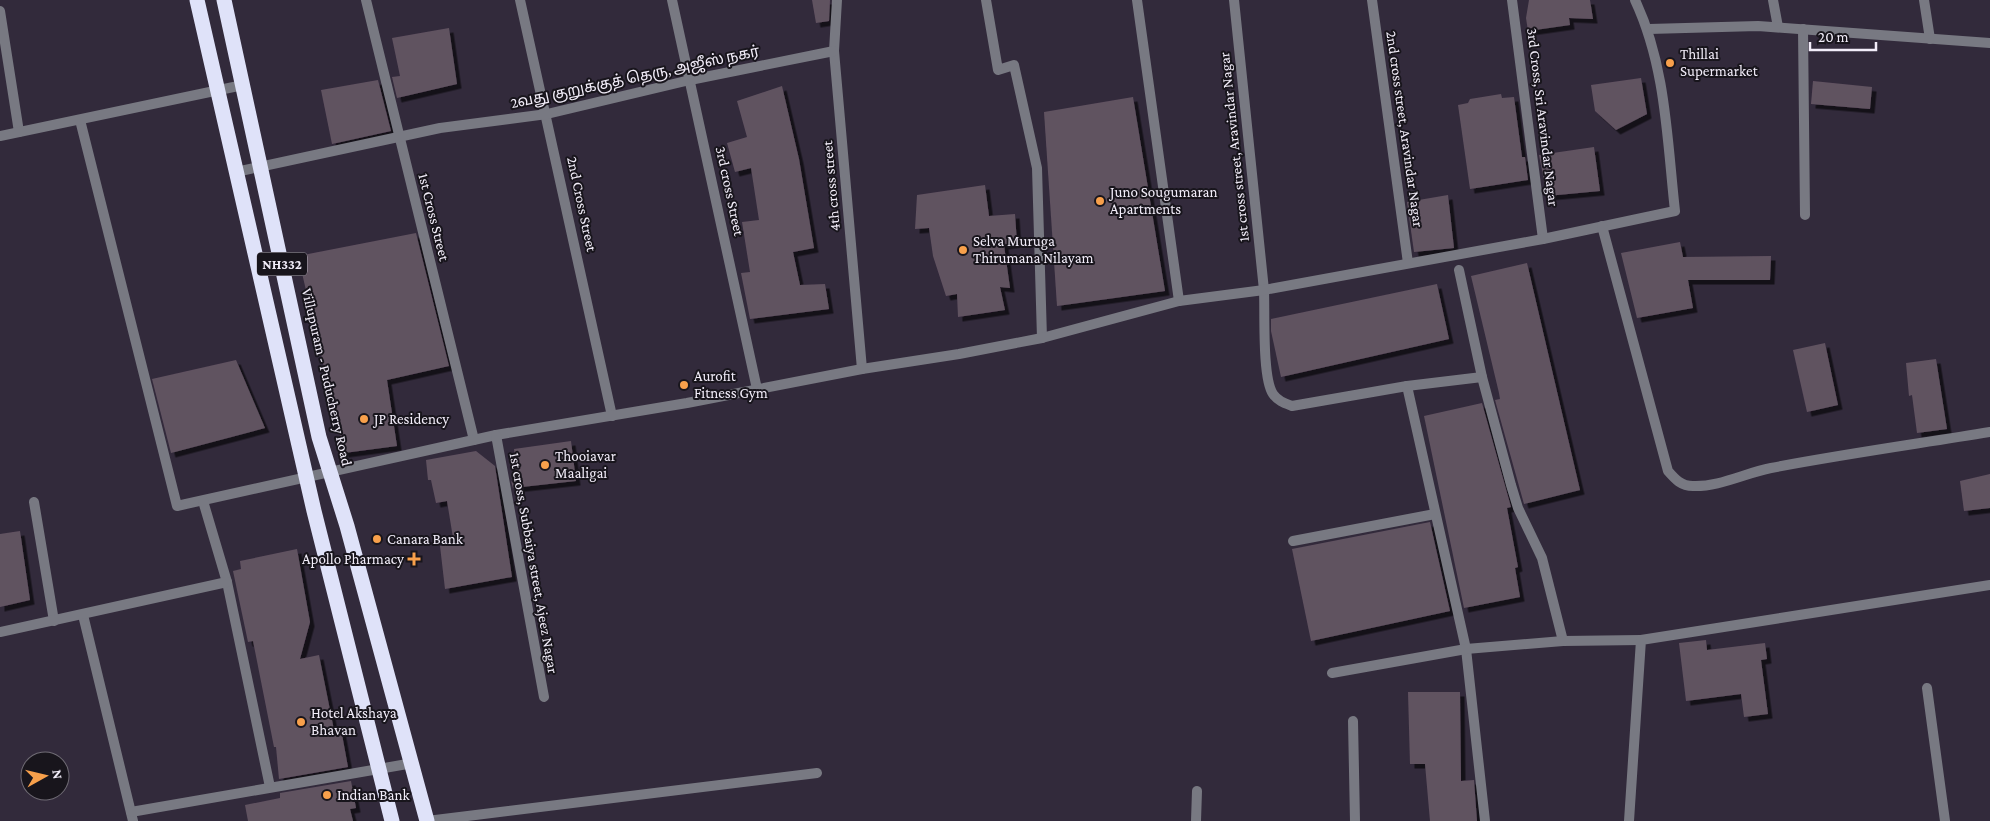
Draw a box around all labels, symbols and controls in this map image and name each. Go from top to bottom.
scale bar [1810,20,1876,52]
street label: 3rd Cross, Sri Aravindar Nagar [1523,27,1562,208]
text: 20 m [1818,29,1849,45]
street label: 2nd cross street, Aravindar Nagar [1382,30,1427,229]
street label: 2வது குறுக்குத் தெரு, அஜீஸ் நகர் [509,43,762,114]
place label: Thillai Supermarket [1680,46,1759,80]
street label: 1st cross street, Aravindar Nagar [1216,51,1253,243]
marker: Thillai Supermarket [1664,57,1676,69]
street label: 4th cross street [819,139,843,232]
street label: 3rd cross Street [713,145,748,238]
street label: 2nd Cross Street [564,155,600,254]
street label: 1st Cross Street [415,172,453,263]
place label: Juno Sougumaran Apartments [1108,184,1217,218]
marker: Juno Sougumaran Apartments [1094,195,1106,207]
place label: Selva Muruga Thirumana Nilayam [973,233,1094,267]
marker: Selva Muruga Thirumana Nilayam [957,244,969,256]
road number: NH332 [257,252,307,276]
street label: Villupuram - Puducherry Road [298,287,355,468]
place label: Aurofit Fitness Gym [694,368,768,402]
marker: Aurofit Fitness Gym [678,379,690,391]
place label: JP Residency [372,411,449,428]
marker: JP Residency [358,413,370,425]
place label: Thooiavar Maaligai [555,448,617,482]
street label: 1st cross, Subbaiya street, Ajeez Nagar [506,451,561,676]
marker: Thooiavar Maaligai [539,459,551,471]
place label: Canara Bank [387,531,464,547]
marker: Canara Bank [371,533,383,545]
place label: Apollo Pharmacy [302,551,404,568]
marker: Apollo Pharmacy [408,553,420,565]
place label: Hotel Akshaya Bhavan [311,705,397,738]
marker: Hotel Akshaya Bhavan [295,716,307,728]
north arrow [20,751,70,801]
text: N [49,768,67,780]
place label: Indian Bank [337,787,410,803]
marker: Indian Bank [321,789,333,801]

